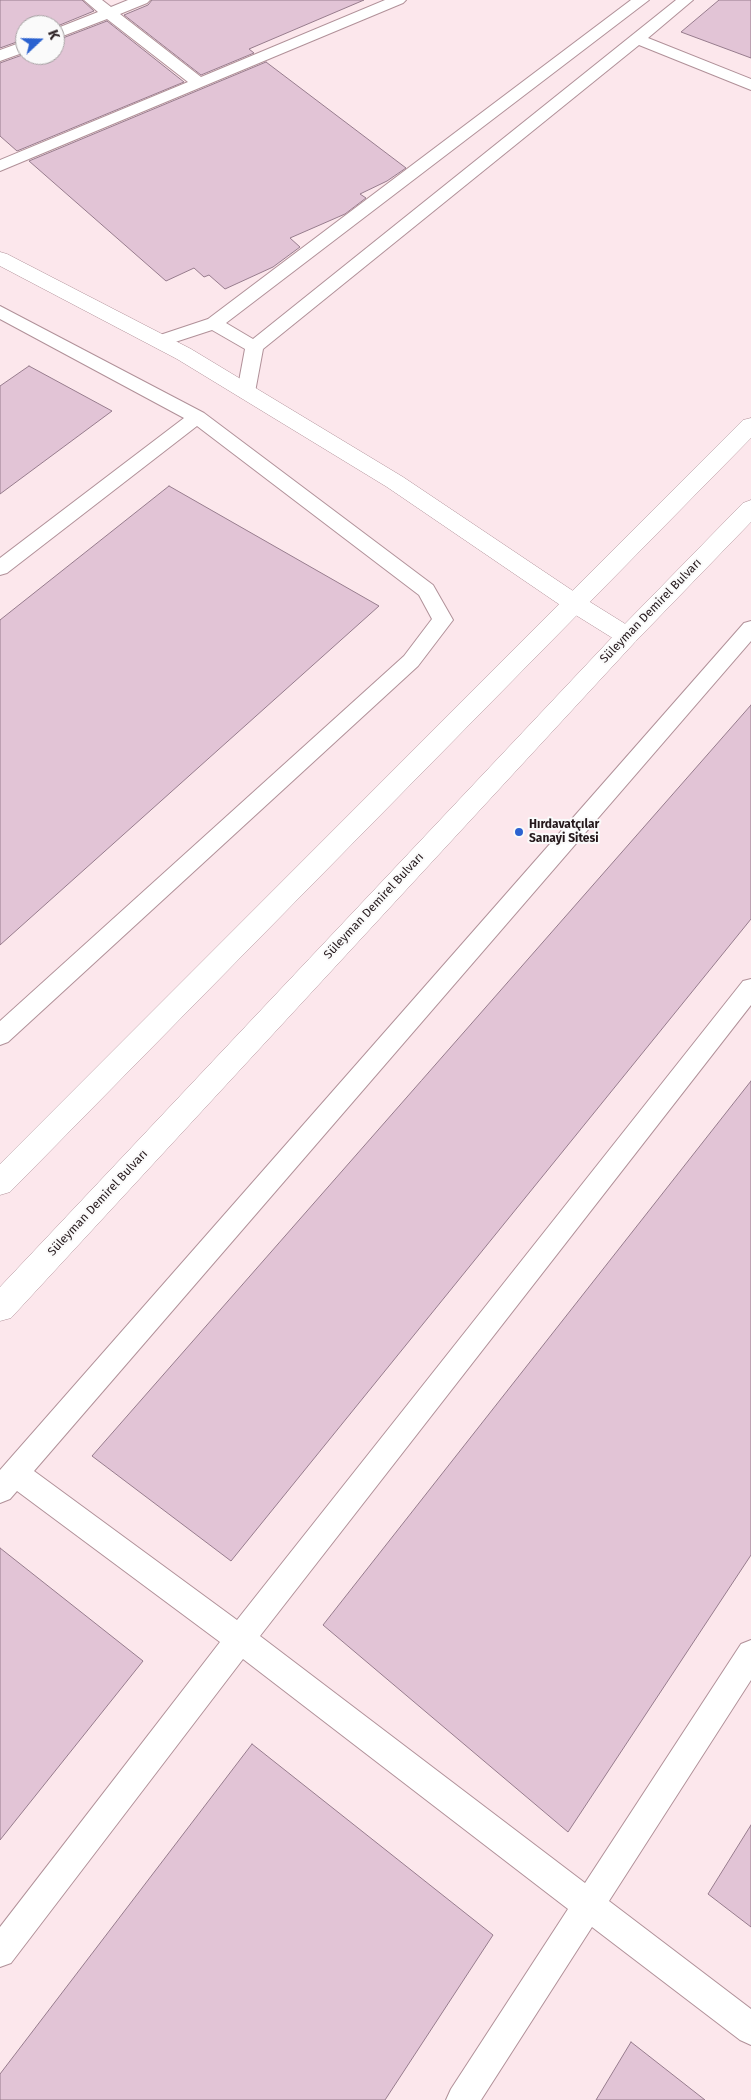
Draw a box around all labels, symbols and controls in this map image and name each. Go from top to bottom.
north arrow [15,15,65,65]
text: K [44,28,63,42]
street label: Süleyman Demirel Bulvarı [597,556,705,666]
place label: Hırdavatçılar Sanayi Sitesi [529,818,599,846]
marker: Hırdavatçılar Sanayi Sitesi [513,826,525,838]
street label: Süleyman Demirel Bulvarı [321,850,427,962]
street label: Süleyman Demirel Bulvarı [45,1147,151,1259]

